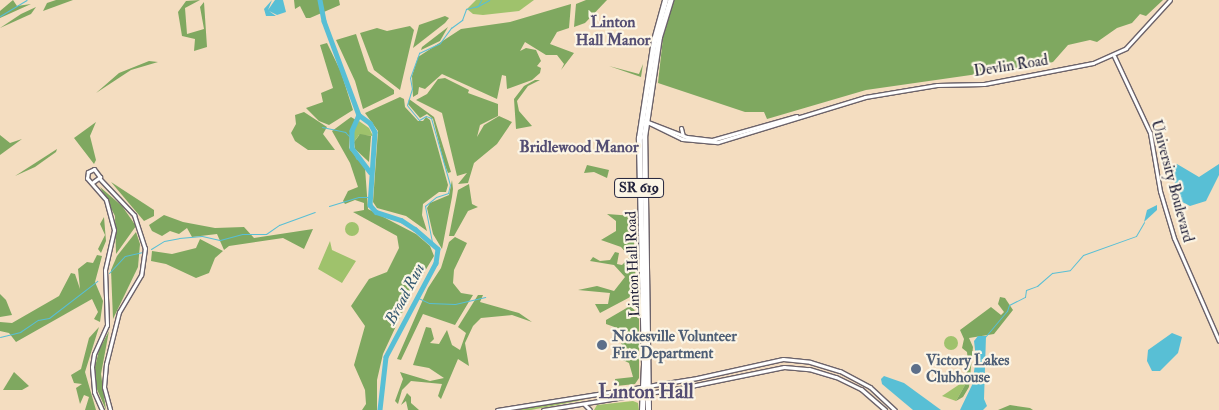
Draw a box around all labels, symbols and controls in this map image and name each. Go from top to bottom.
district label: Linton Hall Manor [575,12,651,50]
street label: Devlin Road [973,51,1049,81]
street label: University Boulevard [1147,118,1197,244]
district label: Bridlewood Manor [519,137,639,157]
road number: SR 619 [614,177,664,200]
street label: Linton Hall Road [622,211,644,317]
water label: Broad Run [381,260,429,328]
place label: Nokesville Volunteer Fire Department [612,327,737,362]
marker: Nokesville Volunteer Fire Department [596,339,608,351]
place label: Victory Lakes Clubhouse [926,351,1009,386]
marker: Victory Lakes Clubhouse [910,363,922,375]
district label: Linton Hall [598,379,694,403]

